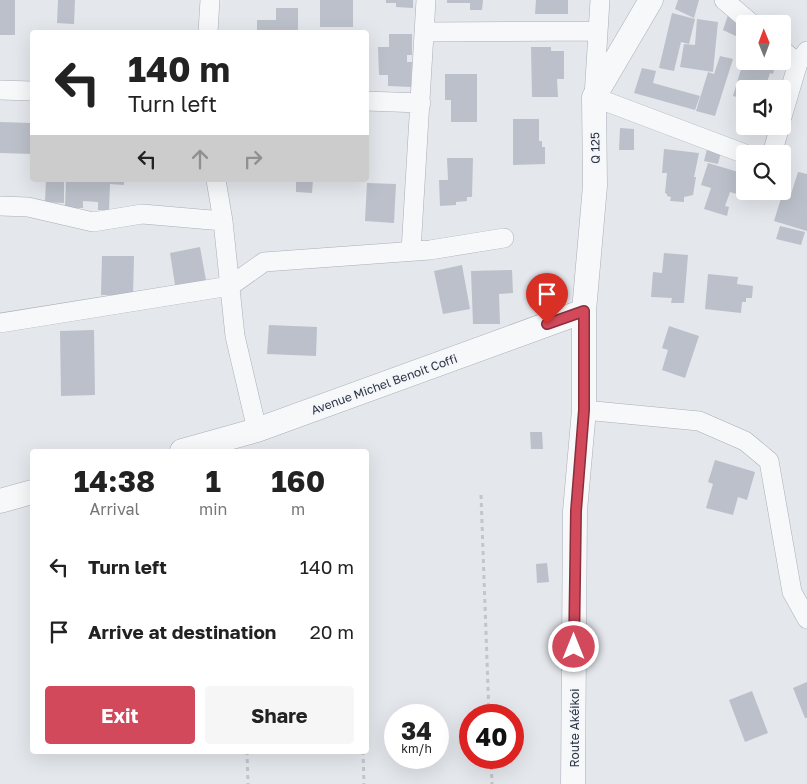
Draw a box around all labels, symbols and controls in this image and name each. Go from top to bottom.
north arrow [736,15,791,70]
map controls [736,15,791,200]
text: 140 m [128,48,230,90]
icon: left [45,50,110,115]
button: sound [736,80,791,135]
text: Turn left [128,90,217,117]
street label: Q 125 [587,132,603,164]
icon: left [133,145,161,173]
icon: ahead [186,145,214,173]
icon: right [239,145,267,173]
button: search [736,145,791,200]
pin [526,273,568,324]
icon: arrive [533,280,561,308]
street label: Avenue Michel Benoit Coffi [309,351,459,417]
text: 14:38 [74,463,155,499]
text: 1 [205,463,221,499]
text: 160 [271,463,325,499]
text: Arrival [89,499,140,519]
text: min [199,499,227,519]
text: m [291,499,305,519]
icon: left [45,553,73,581]
text: Turn left [88,555,167,578]
text: 140 m [300,555,354,578]
icon: arrive [45,618,73,646]
text: Arrive at destination [88,620,276,643]
text: 20 m [310,620,354,643]
position arrow [547,620,599,672]
button: Exit [45,686,195,744]
button: Share [205,686,354,744]
street label: Route Akéikoi [567,689,582,767]
speed limit sign: 40 [459,704,524,769]
text: 34 [401,715,432,746]
text: km/h [401,741,432,756]

